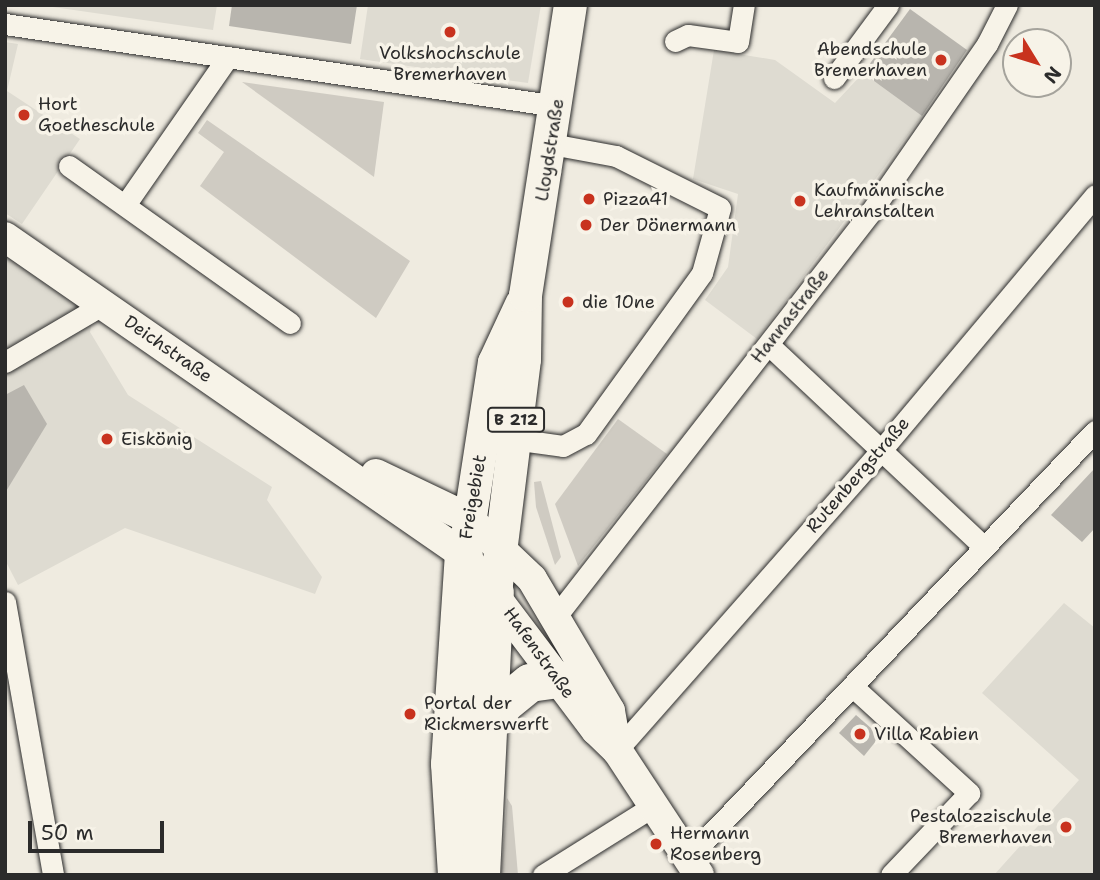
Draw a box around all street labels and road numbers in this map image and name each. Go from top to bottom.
street label: Lloydstraße [531,97,569,203]
street label: Hannastraße [746,264,834,368]
street label: Deichstraße [120,311,216,387]
road number: B 212 [486,408,546,432]
street label: Rutenbergstraße [802,413,914,537]
street label: Freigebiet [455,453,491,541]
street label: Hafenstraße [499,603,579,703]

